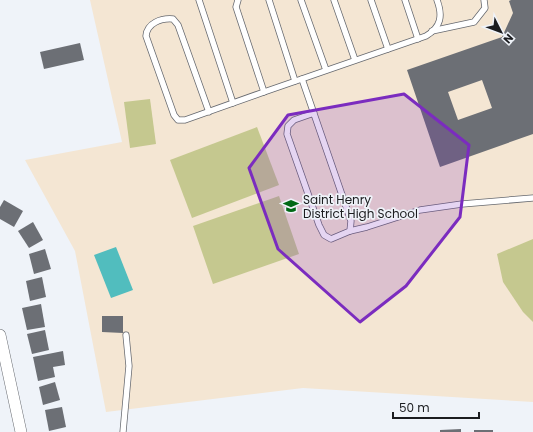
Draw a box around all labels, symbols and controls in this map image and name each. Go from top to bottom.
north arrow [481,12,521,52]
text: N [500,30,517,47]
place label: Saint Henry District High School [303,191,418,222]
school or university icon: Saint Henry District High School [282,197,300,215]
scale bar [393,394,479,420]
text: 50 m [399,399,430,416]

